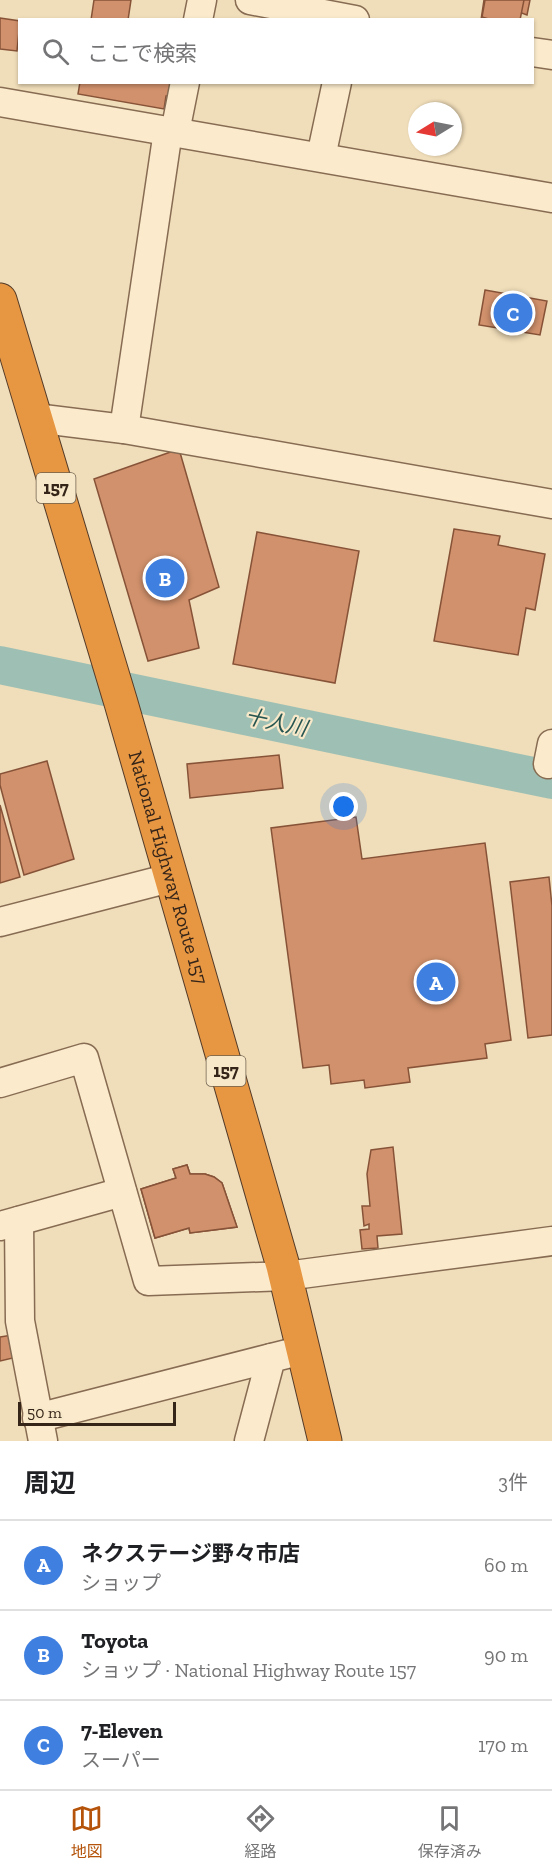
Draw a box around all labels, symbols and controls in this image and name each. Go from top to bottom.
search box [18,18,534,84]
icon: search [39,35,72,68]
text: ここで検索 [87,40,197,67]
north arrow [408,102,462,156]
pin: C [494,290,532,336]
road number: 157 [36,473,76,503]
pin: B [146,556,184,600]
water label: 十人川 [243,703,311,741]
street label: National Highway Route 157 [123,748,214,988]
your location [329,792,358,821]
pin: A [416,960,456,1004]
road number: 157 [206,1056,246,1086]
scale bar [18,1399,176,1426]
text: 50 m [27,1403,62,1422]
text: 周辺 [24,1467,76,1499]
text: 3件 [498,1470,528,1494]
text: ネクステージ野々市店 [81,1540,300,1567]
text: A [37,1553,50,1577]
text: 60 m [484,1553,528,1577]
text: ショップ [81,1571,161,1595]
text: Toyota [81,1627,148,1654]
text: B [37,1643,50,1667]
text: 90 m [484,1643,528,1667]
text: ショップ · National Highway Route 157 [81,1658,416,1682]
text: 7-Eleven [81,1717,163,1744]
text: C [37,1733,50,1757]
text: 170 m [478,1733,528,1757]
text: スーパー [81,1748,161,1772]
tab: 地図 [70,1802,103,1862]
tab: 経路 [244,1802,277,1862]
tab: 保存済み [418,1802,482,1862]

